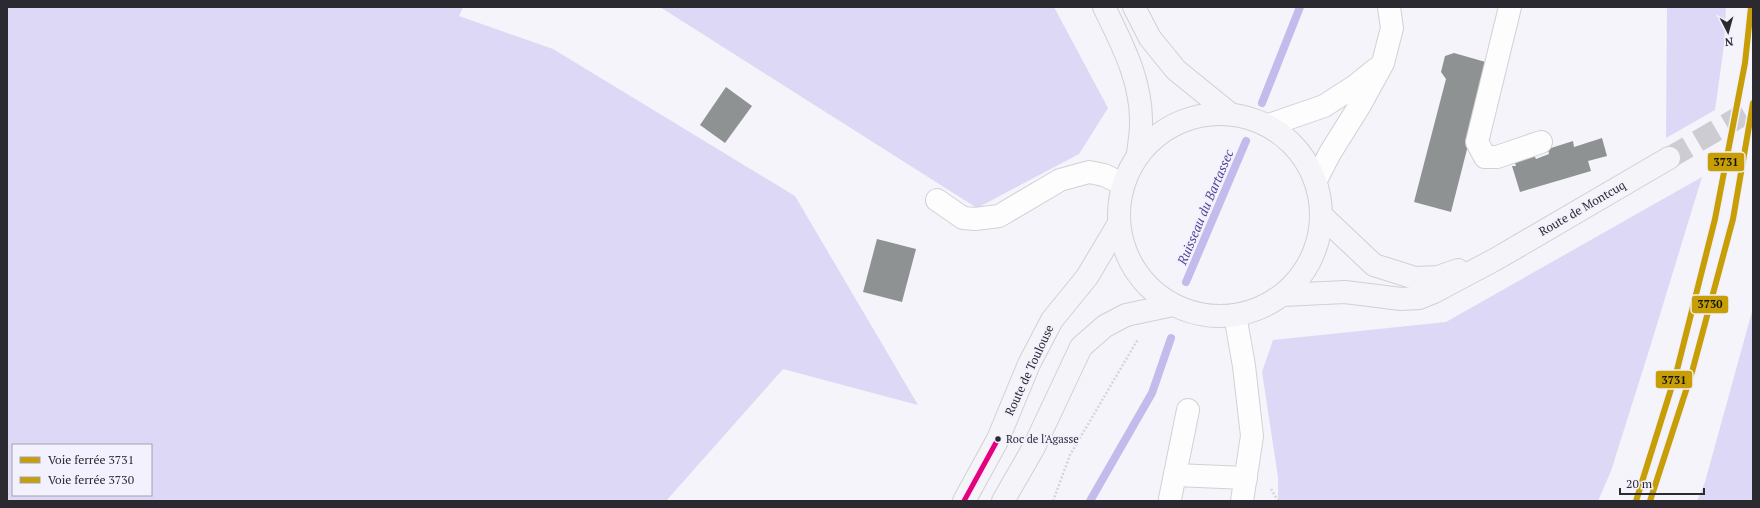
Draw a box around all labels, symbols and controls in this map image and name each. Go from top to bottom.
north arrow [1708,12,1748,52]
text: N [1724,35,1734,49]
water label: Ruisseau du Bartassec [1172,146,1238,268]
line badge: 3731 [1707,152,1745,172]
text: 3731 [1714,155,1738,169]
street label: Route de Montcuq [1536,177,1628,239]
line badge: 3730 [1691,295,1729,314]
text: 3730 [1698,297,1722,311]
street label: Route de Toulouse [1001,322,1057,418]
line badge: 3731 [1655,370,1693,389]
text: 3731 [1662,373,1686,387]
place label: Roc de l'Agasse [1006,432,1079,446]
marker: Roc de l'Agasse [993,434,1003,444]
legend [12,444,152,496]
text: Voie ferrée 3731 [48,452,134,467]
scale bar [1620,470,1704,496]
text: Voie ferrée 3730 [48,472,134,487]
text: 20 m [1626,476,1653,491]

